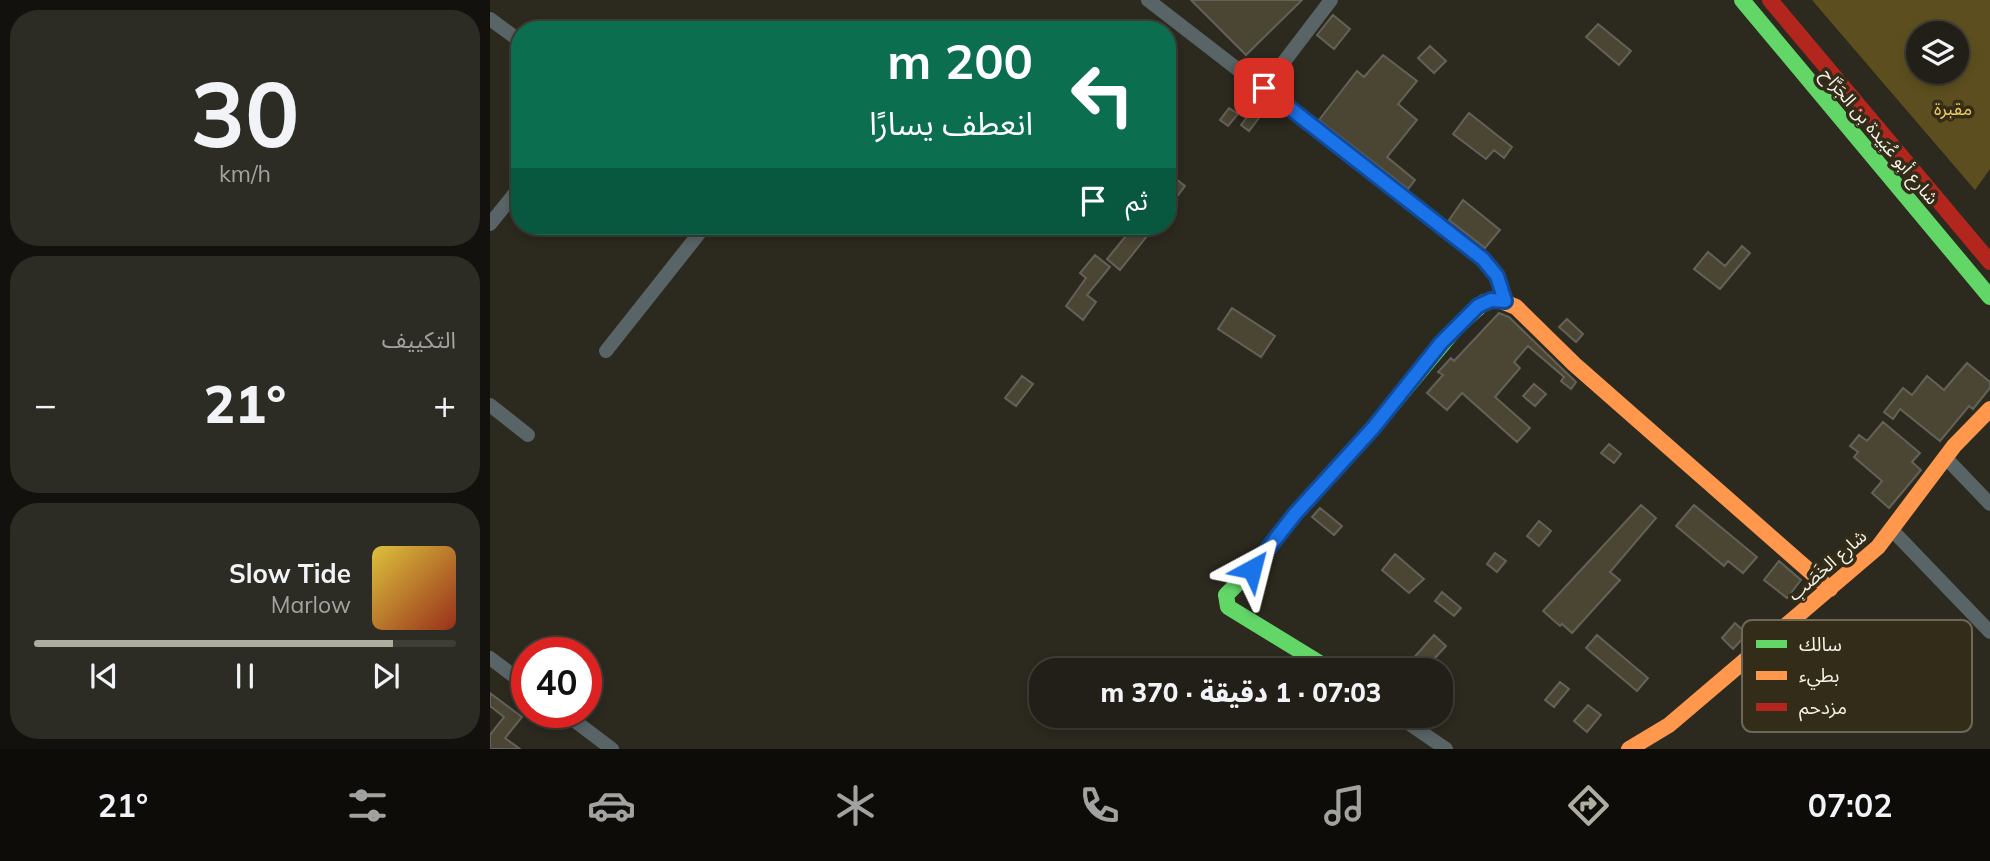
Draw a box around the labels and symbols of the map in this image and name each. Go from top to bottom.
pin [1234,58,1294,118]
street label: شارع أبو عُبَيدة بن الجَرَّاح [1814,63,1944,211]
park label: مقبرة [1934,97,1972,120]
street label: شارع الخَصَب [1783,525,1873,608]
position arrow [1215,532,1289,606]
legend [1742,620,1972,732]
text: سالك [1799,632,1842,656]
speed limit sign: 40 [511,637,602,728]
text: بطيء [1799,663,1839,690]
text: مزدحم [1799,695,1847,722]

